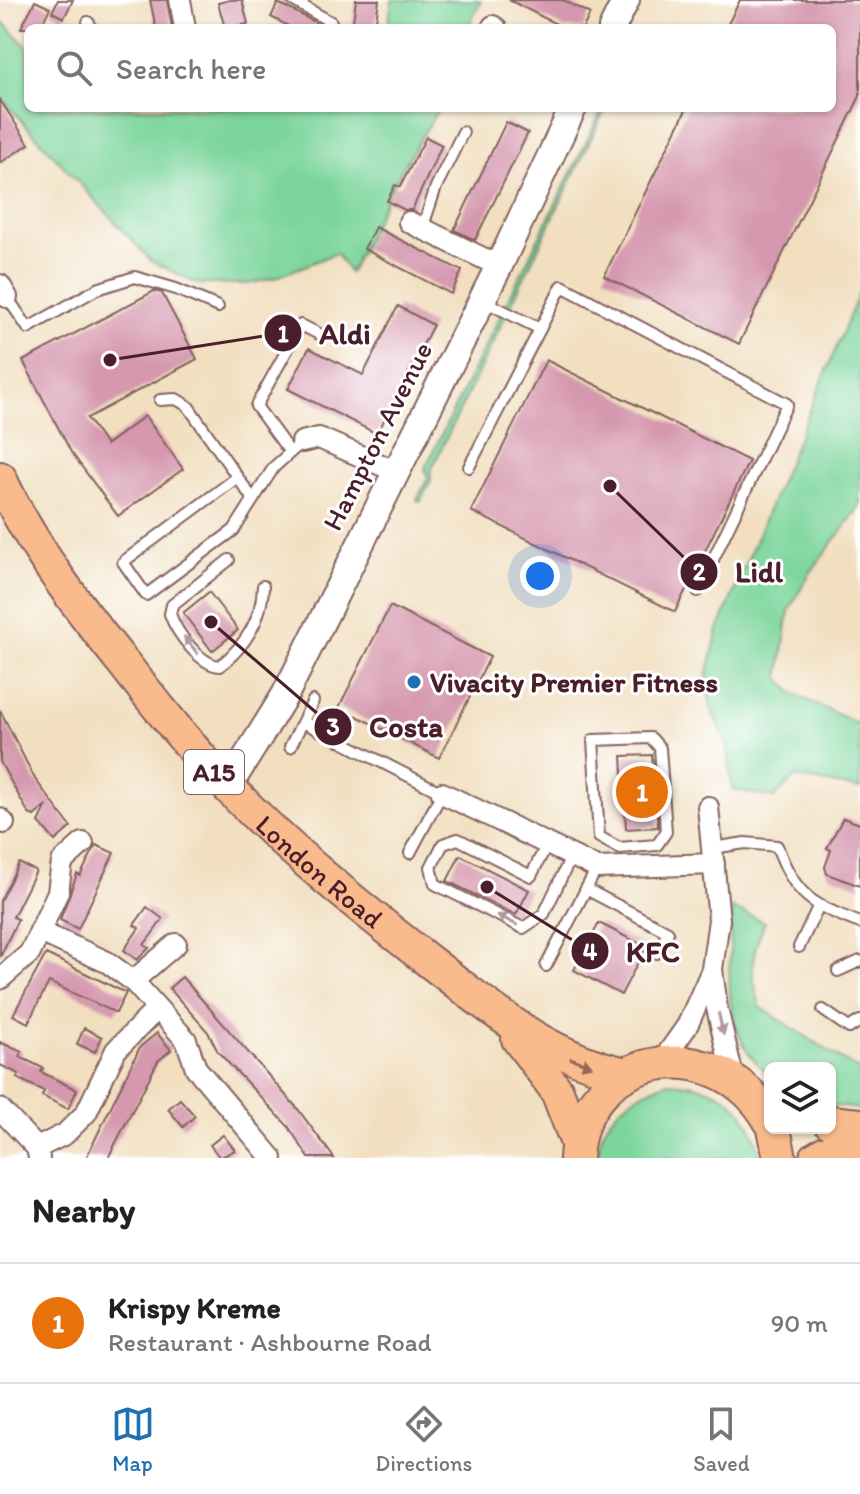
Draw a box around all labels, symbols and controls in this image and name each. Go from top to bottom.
search box [24,24,836,112]
icon: search [52,46,96,90]
text: Search here [116,50,266,87]
callout: Aldi [263,306,387,360]
text: Aldi [318,315,371,352]
text: 1 [277,319,289,348]
street label: Hampton Avenue [315,336,439,536]
callout: Lidl [679,545,799,599]
text: Lidl [735,553,783,590]
your location [520,556,560,596]
text: 2 [693,557,706,586]
one-way arrow [183,635,199,655]
place label: Vivacity Premier Fitness [430,665,718,699]
marker: Vivacity Premier Fitness [405,673,423,691]
callout: Costa [313,700,459,754]
text: Costa [369,708,443,745]
text: 3 [326,712,340,741]
road number: A15 [184,750,244,794]
pin: 1 [616,762,668,822]
street label: London Road [249,807,391,936]
one-way arrow [496,914,519,927]
callout: KFC [570,924,696,978]
text: KFC [626,933,680,970]
text: 4 [583,937,598,966]
one-way arrow [715,1011,727,1036]
one-way arrow [569,1056,593,1069]
map controls [764,1062,836,1134]
button: layers [764,1062,836,1134]
text: Nearby [32,1190,135,1231]
text: Krispy Kreme [108,1289,281,1326]
text: 1 [52,1307,64,1339]
text: 90 m [771,1307,828,1339]
text: Restaurant · Ashbourne Road [108,1326,432,1358]
tab: Map [111,1402,155,1477]
tab: Directions [376,1402,472,1477]
tab: Saved [693,1402,749,1477]

